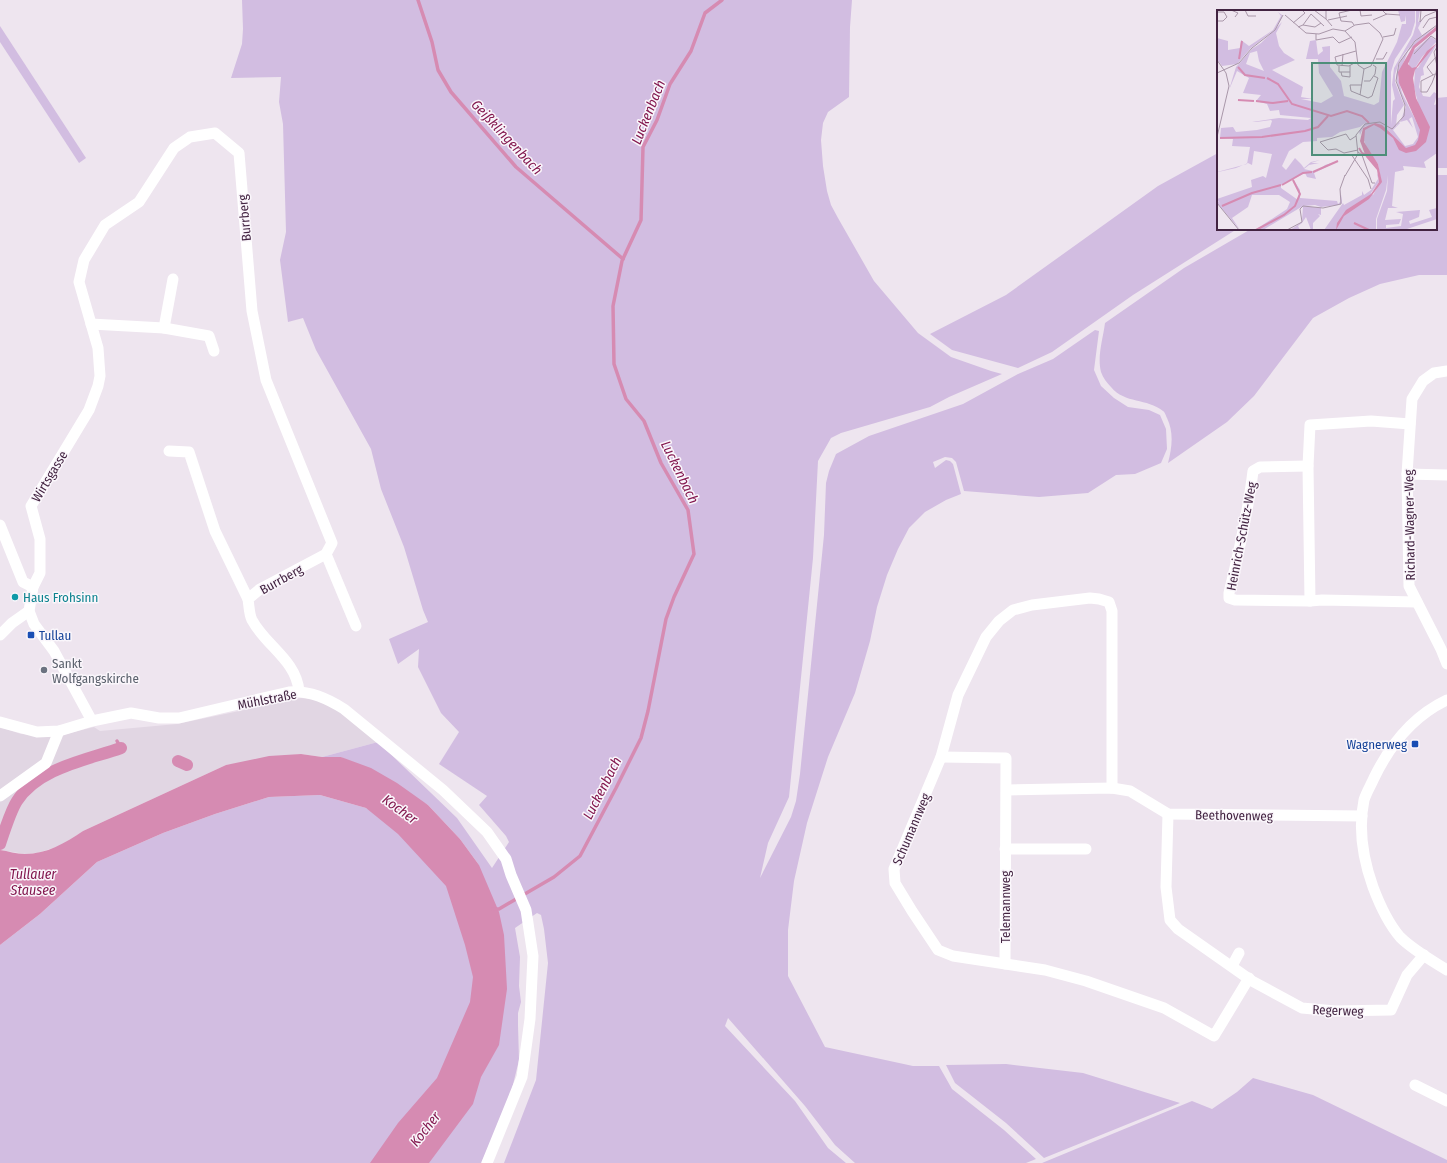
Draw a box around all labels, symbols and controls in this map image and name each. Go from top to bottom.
inset map [1217,10,1437,230]
water label: Luckenbach [628,77,669,147]
water label: Geißklingenbach [468,96,546,178]
street label: Burrberg [235,193,254,242]
water label: Luckenbach [657,438,702,507]
street label: Wirtsgasse [28,448,71,505]
street label: Richard-Wagner-Weg [1401,468,1418,581]
street label: Heinrich-Schütz-Weg [1224,480,1260,592]
street label: Burrberg [257,561,306,597]
place label: Haus Frohsinn [23,590,98,605]
marker: Haus Frohsinn [10,592,20,602]
place label: Tullau [39,628,71,643]
marker: Tullau [26,630,36,640]
place label: Sankt Wolfgangskirche [52,656,139,686]
marker: Sankt Wolfgangskirche [39,665,49,675]
street label: Mühlstraße [236,686,298,713]
place label: Wagnerweg [1346,737,1408,752]
marker: Wagnerweg [1410,739,1420,749]
water label: Luckenbach [579,754,625,822]
street label: Schumannweg [890,790,934,867]
water label: Kocher [379,791,422,829]
street label: Beethovenweg [1195,807,1274,824]
water label: Tullauer Stausee [10,866,57,899]
street label: Telemannweg [998,870,1013,943]
street label: Regerweg [1312,1002,1365,1019]
water label: Kocher [407,1108,445,1150]

